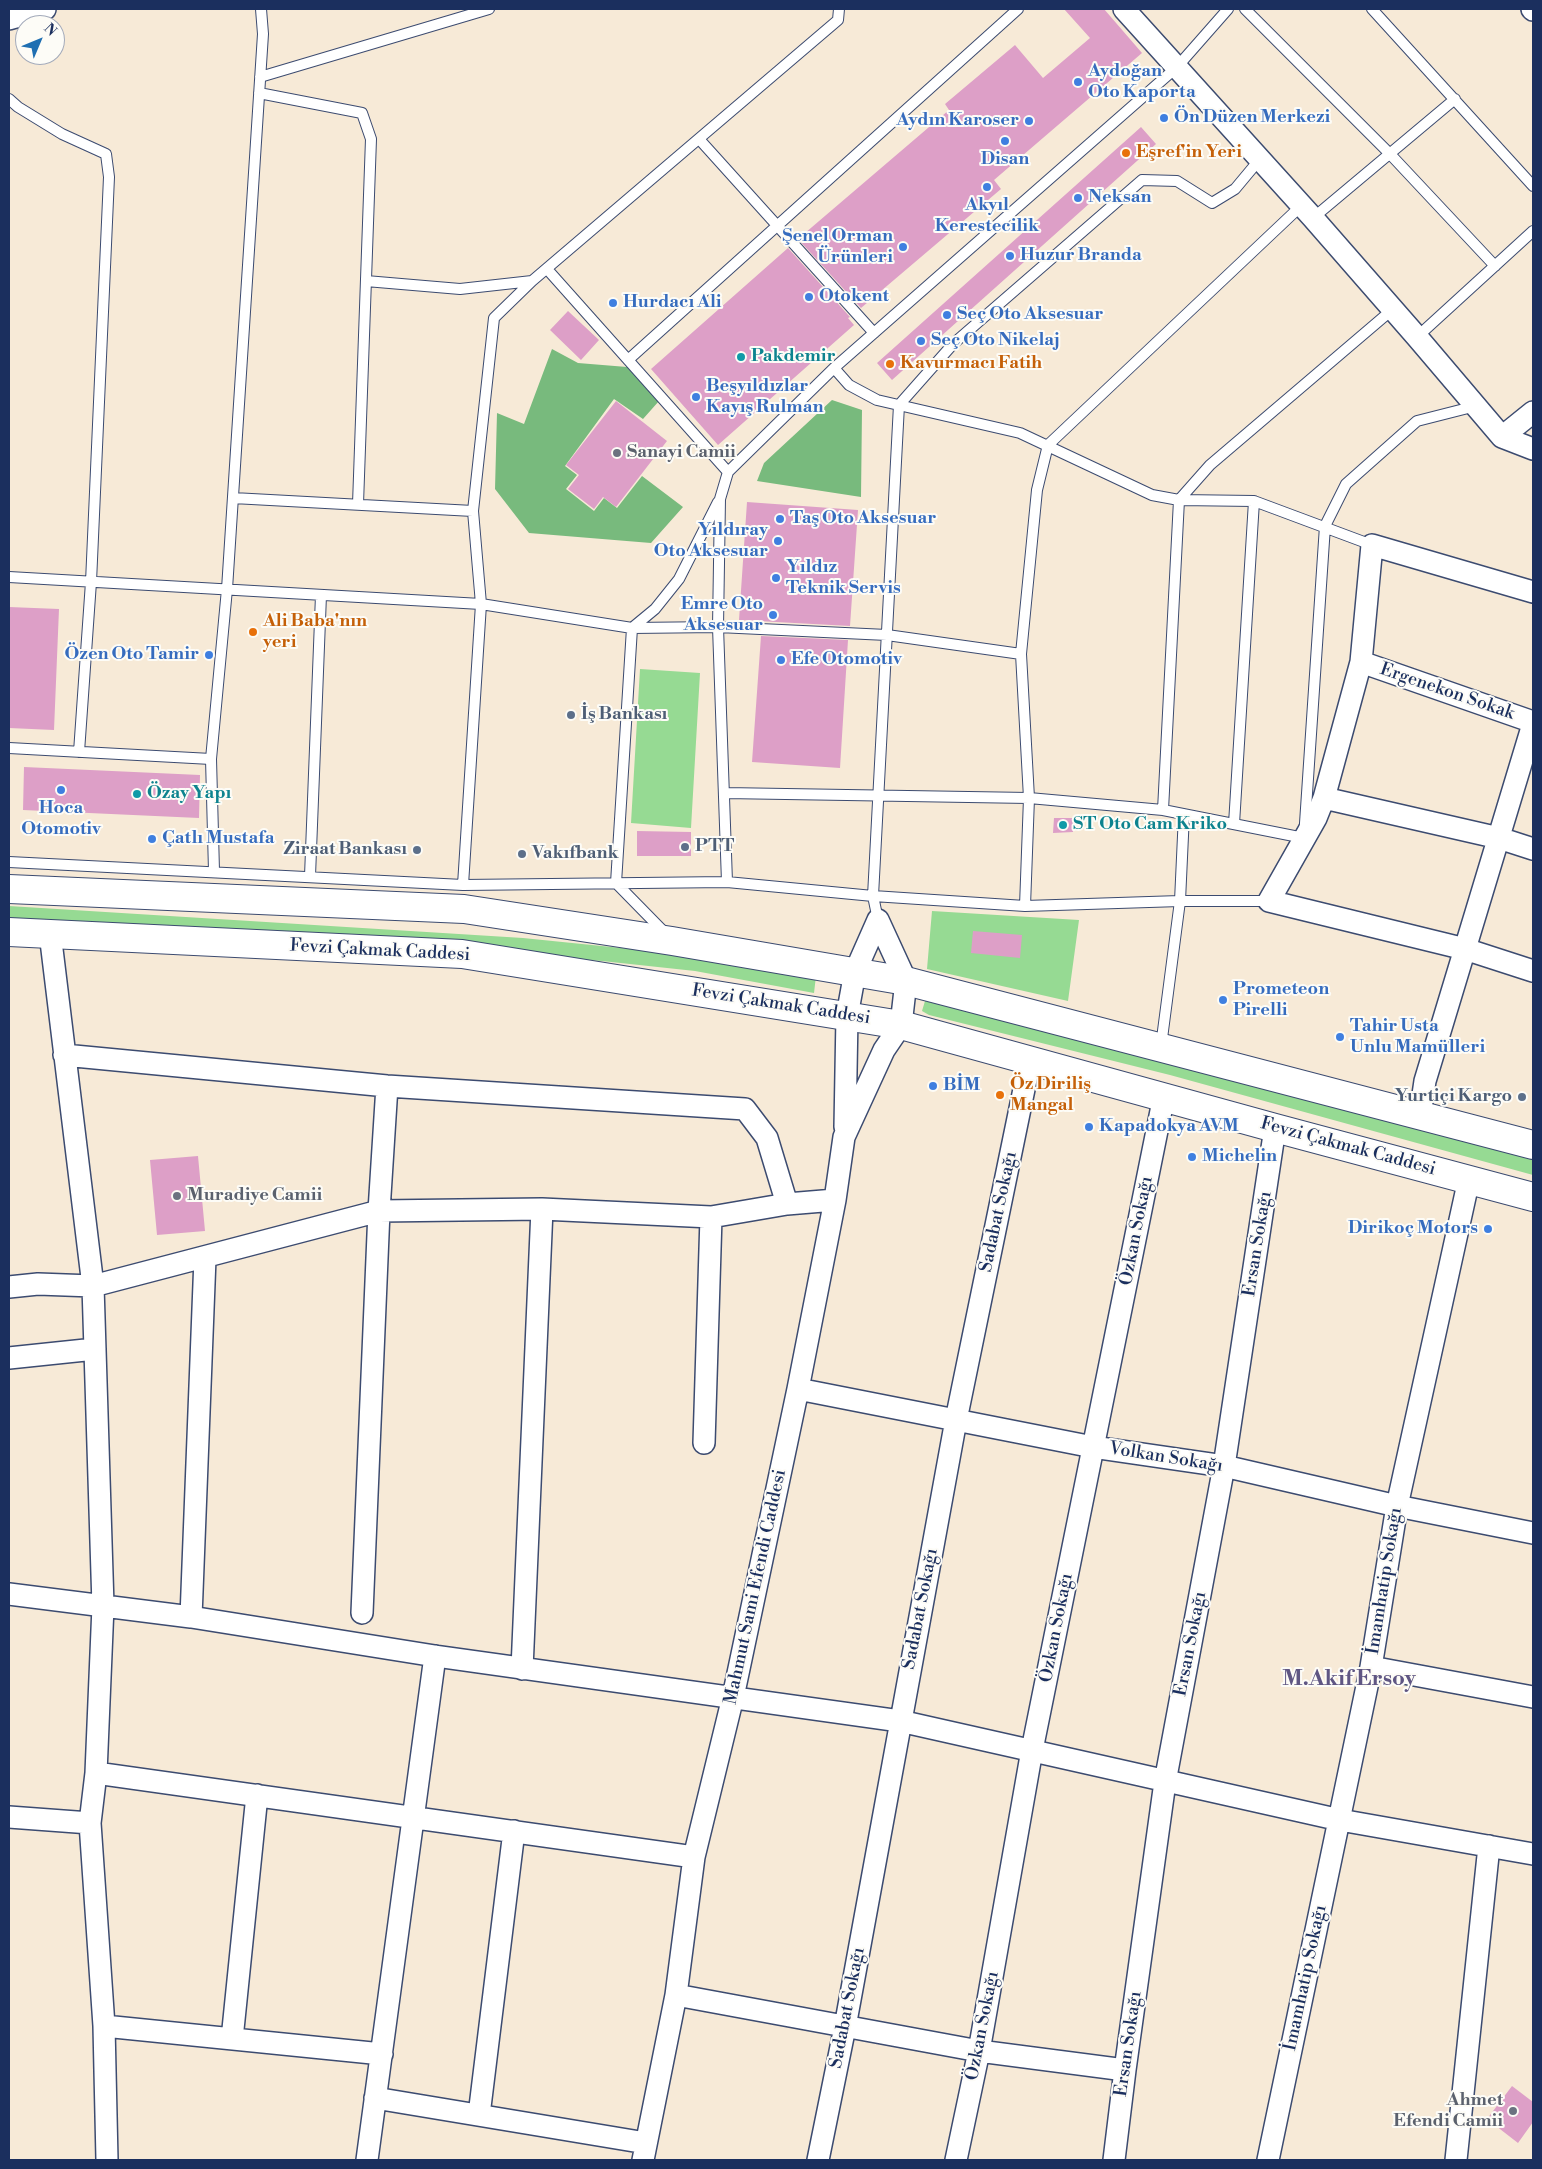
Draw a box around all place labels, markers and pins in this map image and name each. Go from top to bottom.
place label: Aydoğan Oto Kaporta [1088,61,1196,104]
marker: Aydoğan Oto Kaporta [1072,76,1084,88]
place label: Ön Düzen Merkezi [1174,107,1330,129]
place label: Aydın Karoser [896,110,1019,132]
marker: Ön Düzen Merkezi [1158,112,1170,124]
marker: Aydın Karoser [1023,115,1035,127]
marker: Disan [999,135,1011,147]
place label: Eşref'in Yeri [1136,142,1242,164]
marker: Eşref'in Yeri [1120,147,1132,159]
place label: Disan [981,149,1029,171]
marker: Akyıl Kerestecilik [981,181,993,193]
place label: Neksan [1088,187,1152,209]
marker: Neksan [1072,192,1084,204]
place label: Akyıl Kerestecilik [935,195,1039,238]
place label: Şenel Orman Ürünleri [782,226,893,268]
marker: Şenel Orman Ürünleri [897,241,909,253]
place label: Huzur Branda [1020,245,1142,267]
marker: Huzur Branda [1004,250,1016,262]
place label: Otokent [819,286,889,308]
marker: Otokent [803,291,815,303]
place label: Hurdacı Ali [623,292,722,314]
marker: Hurdacı Ali [607,297,619,309]
place label: Seç Oto Aksesuar [957,304,1103,326]
marker: Seç Oto Aksesuar [941,309,953,321]
place label: Seç Oto Nikelaj [931,330,1060,352]
marker: Seç Oto Nikelaj [915,335,927,347]
place label: Pakdemir [751,346,836,368]
marker: Pakdemir [735,351,747,363]
place label: Kavurmacı Fatih [900,353,1042,375]
marker: Kavurmacı Fatih [884,358,896,370]
place label: Beşyıldızlar Kayış Rulman [706,376,824,418]
marker: Beşyıldızlar Kayış Rulman [690,391,702,403]
place label: Sanayi Camii [627,442,736,464]
marker: Sanayi Camii [611,447,623,459]
place label: Taş Oto Aksesuar [790,508,936,530]
marker: Taş Oto Aksesuar [774,513,786,525]
place label: Yıldıray Oto Aksesuar [654,520,768,562]
marker: Yıldıray Oto Aksesuar [772,535,784,547]
place label: Yıldız Teknik Servis [786,557,901,600]
marker: Yıldız Teknik Servis [770,572,782,584]
place label: Emre Oto Aksesuar [681,594,763,636]
marker: Emre Oto Aksesuar [767,609,779,621]
place label: Ali Baba'nın yeri [263,611,367,654]
marker: Ali Baba'nın yeri [247,626,259,638]
place label: Özen Oto Tamir [65,644,199,666]
marker: Özen Oto Tamir [203,649,215,661]
place label: Efe Otomotiv [791,649,902,671]
marker: Efe Otomotiv [775,654,787,666]
place label: İş Bankası [581,704,667,726]
marker: İş Bankası [565,709,577,721]
place label: Özay Yapı [147,783,231,805]
marker: Hoca Otomotiv [55,784,67,796]
marker: Özay Yapı [131,788,143,800]
place label: Hoca Otomotiv [21,798,101,841]
place label: ST Oto Cam Kriko [1073,814,1227,836]
marker: ST Oto Cam Kriko [1057,819,1069,831]
place label: Çatlı Mustafa [162,828,274,850]
marker: Çatlı Mustafa [146,833,158,845]
place label: PTT [695,836,734,858]
place label: Ziraat Bankası [284,839,407,861]
marker: PTT [679,841,691,853]
place label: Vakıfbank [532,843,619,865]
marker: Ziraat Bankası [411,844,423,856]
marker: Vakıfbank [516,848,528,860]
place label: Prometeon Pirelli [1233,979,1329,1022]
marker: Prometeon Pirelli [1217,994,1229,1006]
place label: Tahir Usta Unlu Mamülleri [1350,1016,1485,1058]
marker: Tahir Usta Unlu Mamülleri [1334,1031,1346,1043]
place label: Öz Diriliş Mangal [1010,1074,1091,1116]
place label: BİM [943,1075,980,1097]
marker: BİM [927,1080,939,1092]
place label: Yurtiçi Kargo [1395,1086,1512,1108]
marker: Öz Diriliş Mangal [994,1089,1006,1101]
marker: Yurtiçi Kargo [1516,1091,1528,1103]
place label: Kapadokya AVM [1099,1116,1239,1138]
marker: Kapadokya AVM [1083,1121,1095,1133]
place label: Michelin [1202,1146,1277,1168]
marker: Michelin [1186,1151,1198,1163]
place label: Muradiye Camii [187,1185,322,1207]
marker: Muradiye Camii [171,1190,183,1202]
place label: Dirikoç Motors [1348,1218,1478,1240]
marker: Dirikoç Motors [1482,1223,1494,1235]
place label: Ahmet Efendi Camii [1393,2090,1503,2132]
marker: Ahmet Efendi Camii [1507,2105,1519,2117]

